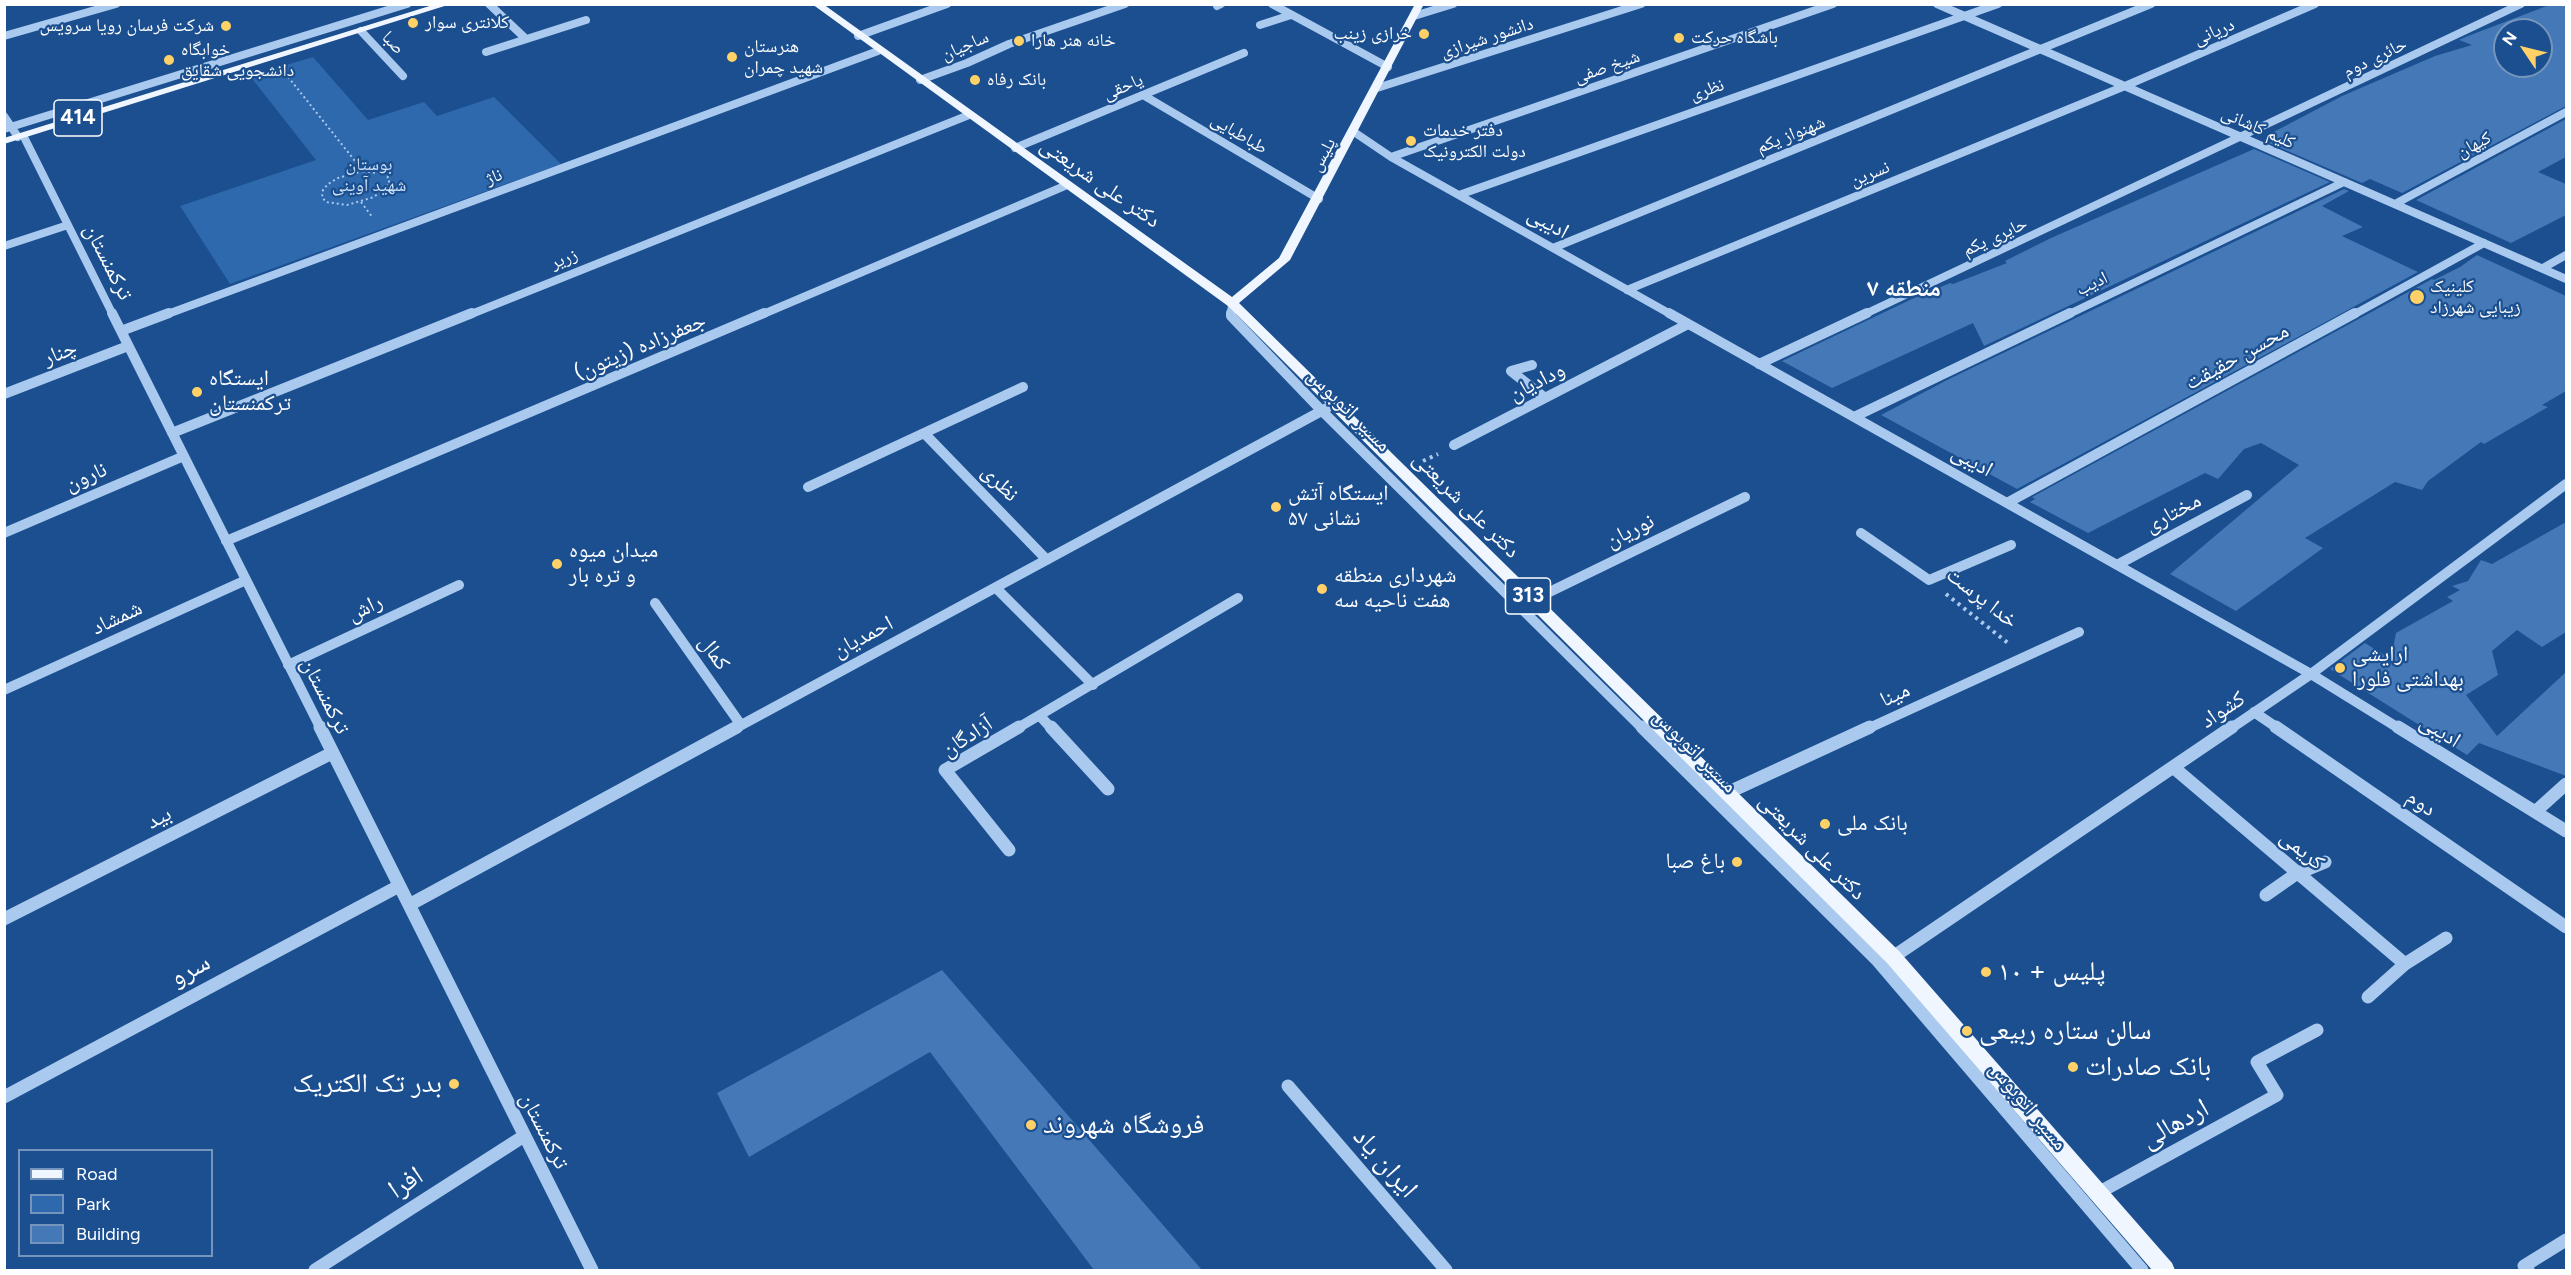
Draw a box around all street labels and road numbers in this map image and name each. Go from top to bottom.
street label: دانشور شیرازی [1438,13,1536,63]
street label: دریانی [2190,14,2238,50]
street label: ساجیان [938,26,992,66]
street label: صبا [377,27,409,59]
street label: حائری دوم [2339,33,2411,83]
street label: شیخ صفی [1571,46,1643,88]
street label: یاحقی [1100,69,1146,105]
street label: نظری [1687,74,1727,106]
road number: 414 [54,100,102,136]
street label: کلیم کاشانی [2218,102,2298,154]
street label: طباطبایی [1207,109,1271,159]
street label: شهنواز یکم [1754,112,1828,158]
street label: کیهان [2453,127,2495,163]
street label: دکتر علی شریعتی [1035,132,1165,234]
street label: پلیس [1305,134,1341,176]
street label: نسرین [1847,156,1893,192]
street label: ناژ [483,164,505,190]
street label: ادیبی [1523,201,1573,245]
street label: حایری یکم [1959,213,2031,261]
street label: ترکمنستان [78,219,138,305]
street label: زریر [547,244,581,274]
street label: ادیب [2073,267,2111,301]
street label: جعفرزاده (زیتون) [570,307,710,387]
street label: محسن حقیقت [2181,318,2293,396]
street label: چنار [39,334,81,372]
street label: ودادیان [1504,357,1570,407]
street label: مسیر اتوبوس [1301,362,1397,458]
street label: ادیبی [1947,439,1997,483]
street label: دکتر علی شریعتی [1407,446,1525,564]
street label: نارون [61,456,111,498]
street label: نظری [976,459,1024,507]
street label: مختاری [2140,487,2206,539]
street label: نوریان [1601,508,1659,554]
street label: خدا پرست [1941,562,2023,634]
road number: 313 [1506,578,1550,614]
street label: راش [343,588,387,628]
street label: شمشاد [87,595,147,641]
street label: احمدیان [828,610,898,664]
street label: کمال [693,630,735,676]
street label: ترکمنستان [295,653,355,739]
street label: مینا [1876,677,1914,713]
street label: کشواد [2196,686,2250,734]
street label: مسیر اتوبوس [1647,703,1743,799]
street label: ادیبی [2415,708,2465,754]
street label: آزادگان [936,711,998,763]
street label: دوم [2401,784,2441,822]
street label: دکتر علی شریعتی [1753,788,1871,906]
street label: بید [142,801,176,835]
street label: کریمی [2274,824,2330,876]
street label: سرو [164,946,216,994]
street label: مسیر اتوبوس [1983,1056,2073,1156]
street label: ترکمنستان [514,1088,574,1174]
street label: اردهالی [2135,1092,2215,1156]
street label: ایران یاد [1346,1121,1424,1205]
street label: افرا [382,1160,430,1206]

